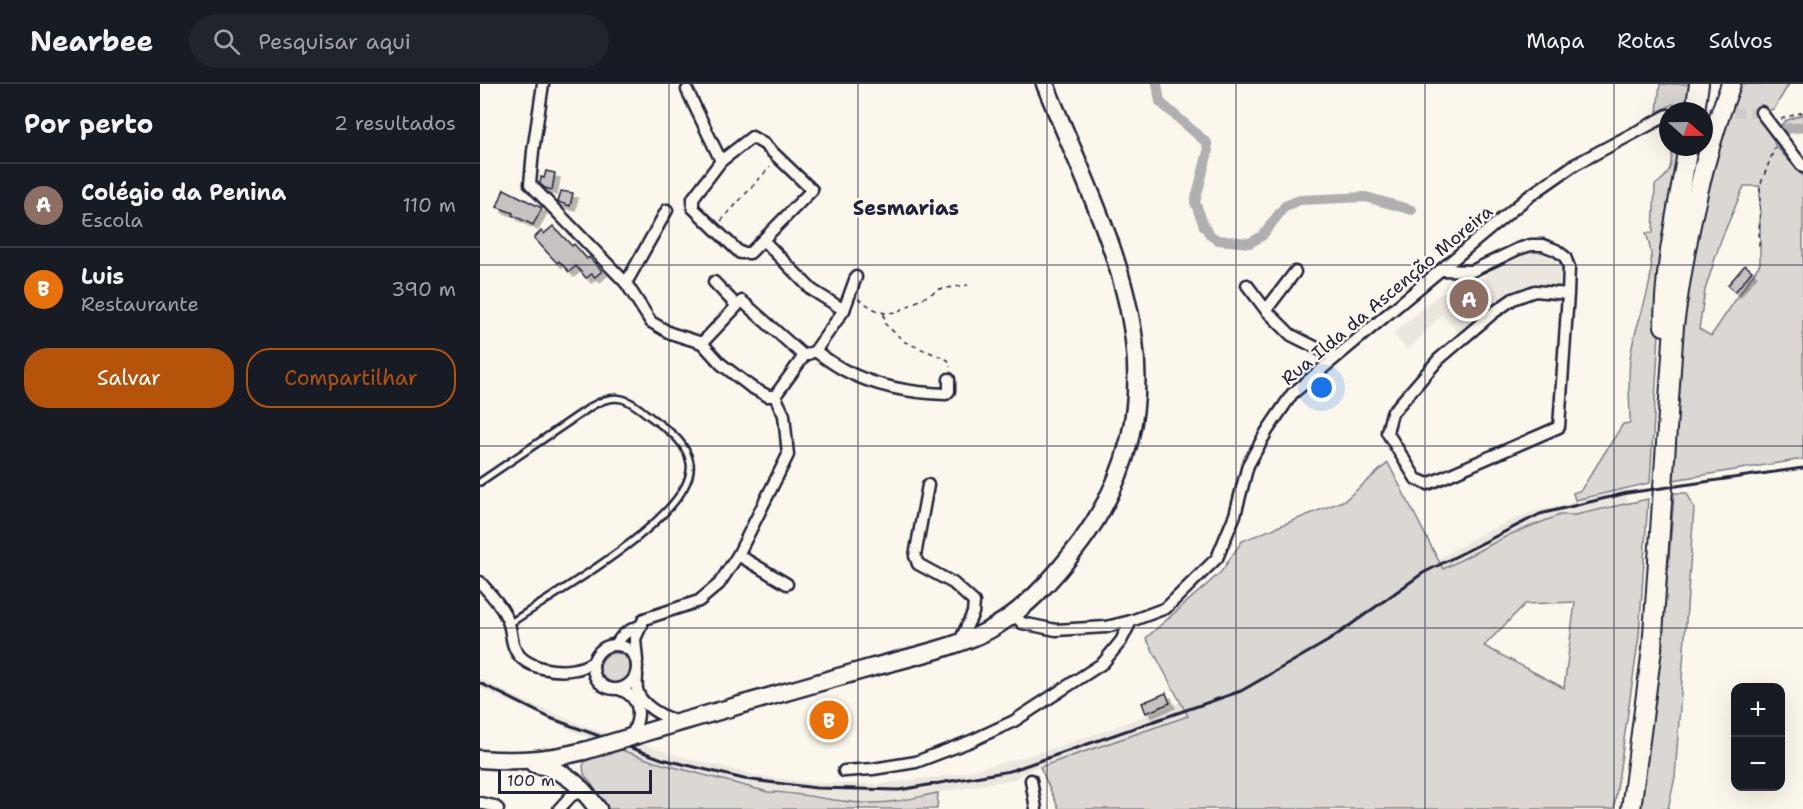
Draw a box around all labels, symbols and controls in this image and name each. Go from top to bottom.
search box [189,14,609,68]
text: Nearbee [30,22,153,60]
icon: search [210,25,243,58]
text: Pesquisar aqui [258,27,411,56]
text: Mapa [1526,27,1584,55]
text: Rotas [1617,27,1676,55]
text: Salvos [1709,27,1773,55]
north arrow [1659,102,1713,156]
text: Por perto [24,106,153,141]
text: 2 resultados [334,110,456,136]
text: Colégio da Penina [81,178,286,207]
text: A [36,192,51,218]
text: 110 m [402,192,456,218]
district label: Sesmarias [853,195,959,221]
street label: Rua Ilda da Ascenção Moreira [1277,200,1497,390]
text: Escola [81,207,143,233]
text: Luis [81,262,124,291]
text: B [37,276,50,302]
text: 390 m [391,276,456,302]
pin: A [1450,276,1488,322]
text: Restaurante [81,291,199,317]
button: Salvar [24,348,234,408]
button: Compartilhar [246,348,456,408]
your location [1307,373,1336,402]
map controls [1731,683,1785,791]
button: + [1731,683,1785,737]
pin: B [810,698,848,742]
button: − [1731,737,1785,791]
scale bar [498,767,652,794]
text: 100 m [507,770,555,791]

